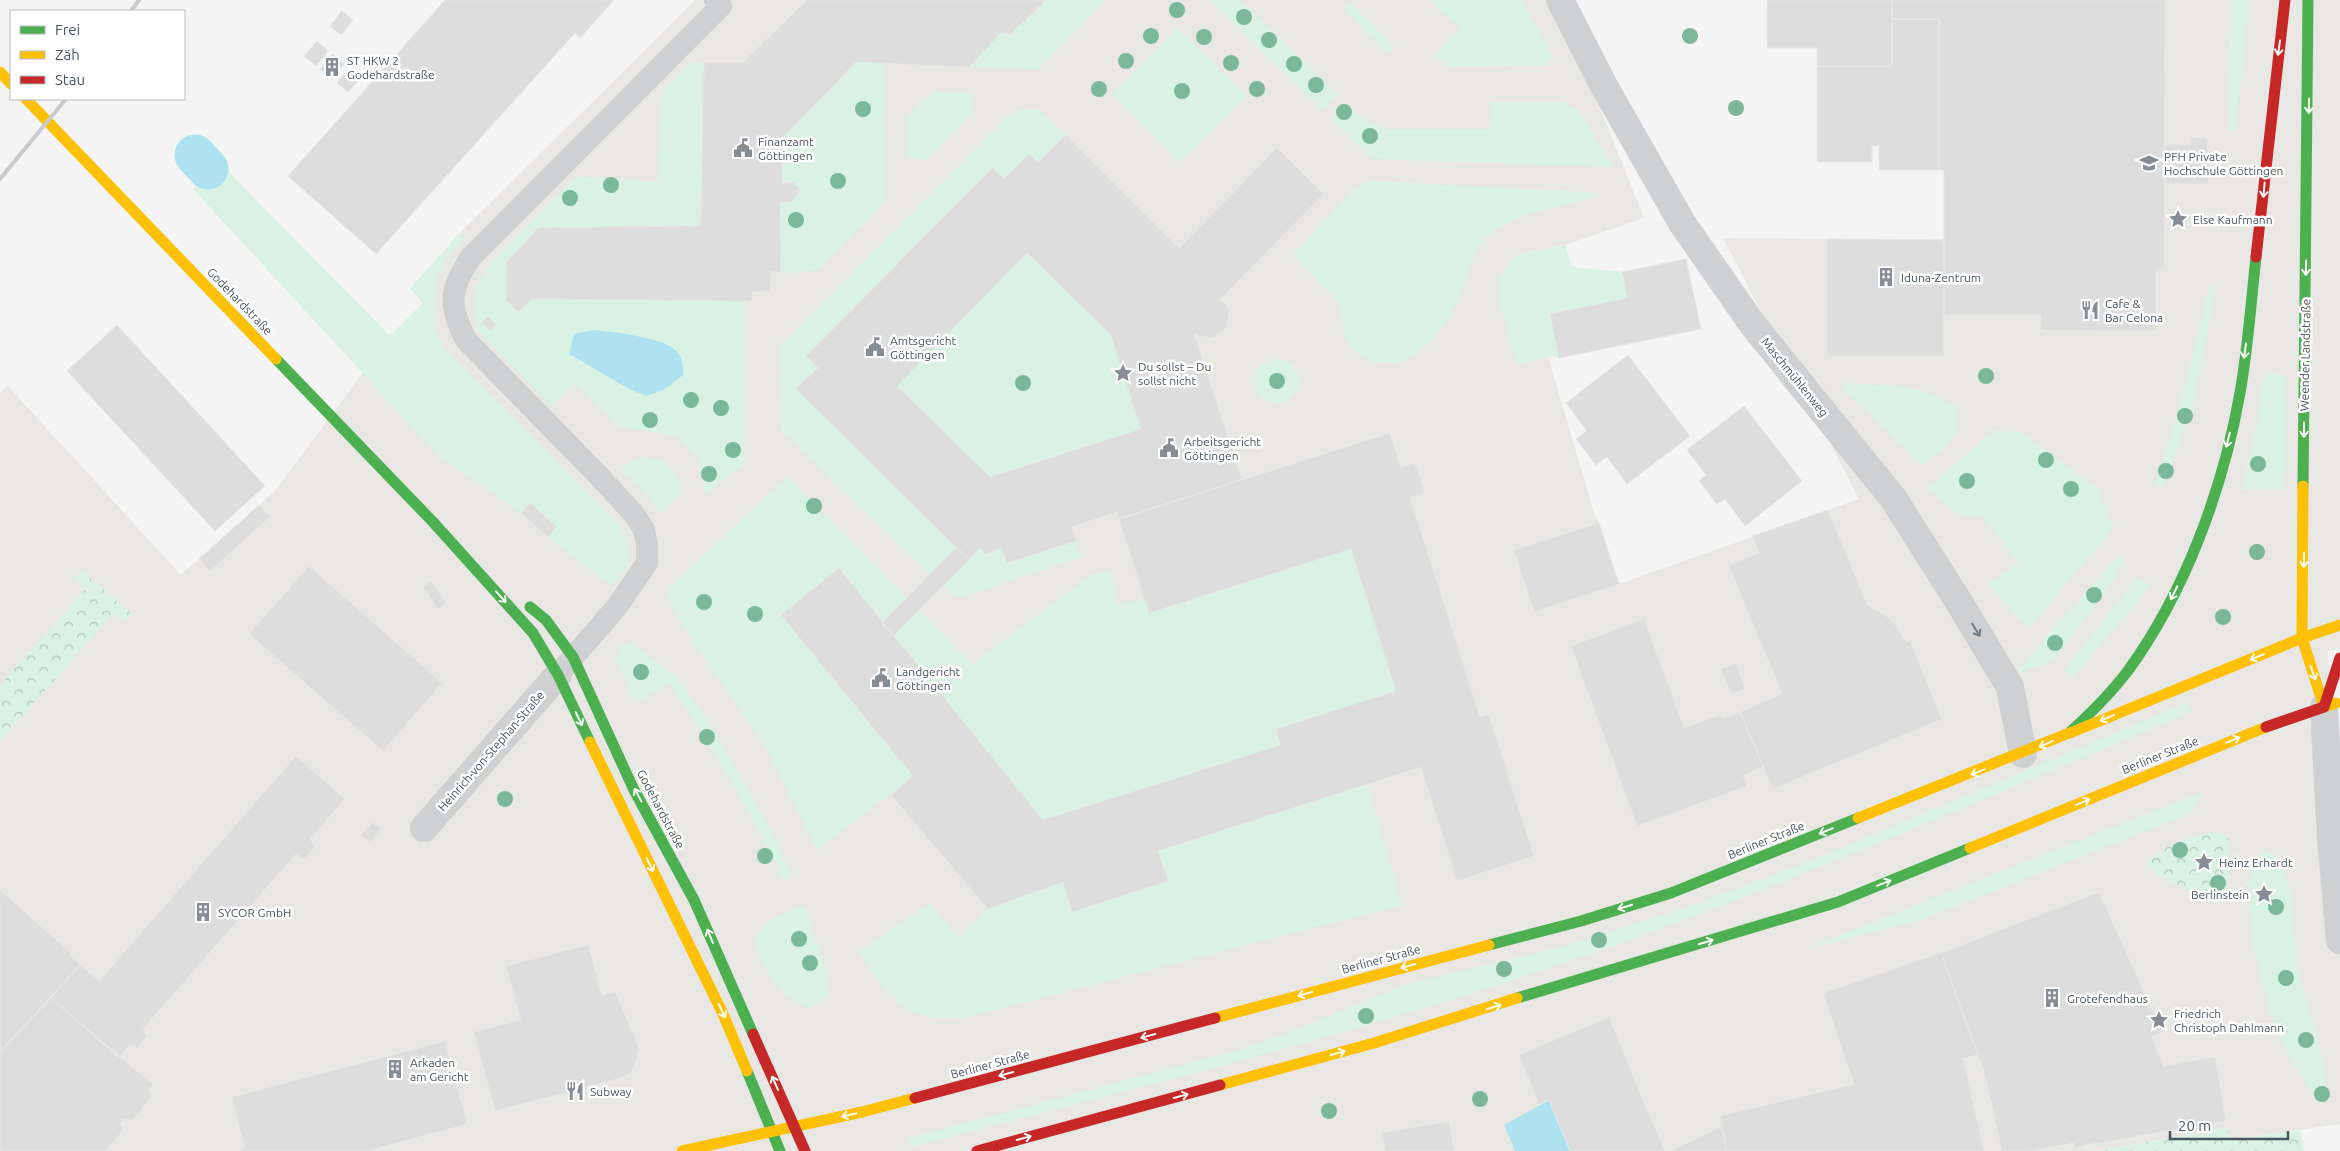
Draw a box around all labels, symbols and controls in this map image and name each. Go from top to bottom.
legend [10,10,185,100]
text: Frei [55,21,80,38]
one-way arrow [2274,40,2284,56]
text: Zäh [55,46,80,63]
place label: ST HKW 2 Godehardstraße [347,54,435,81]
building icon: ST HKW 2 Godehardstraße [321,56,343,78]
text: Stau [55,71,85,88]
one-way arrow [2304,98,2313,114]
place label: Finanzamt Göttingen [758,135,814,162]
public building icon: Finanzamt Göttingen [732,137,754,159]
place label: PFH Private Hochschule Göttingen [2164,150,2283,177]
school or university icon: PFH Private Hochschule Göttingen [2138,152,2160,174]
one-way arrow [2259,182,2268,198]
place icon: Else Kaufmann [2167,208,2189,230]
place label: Else Kaufmann [2193,213,2273,226]
one-way arrow [2301,260,2311,276]
street label: Godehardstraße [205,265,275,337]
building icon: Iduna-Zentrum [1875,266,1897,288]
place label: Iduna-Zentrum [1901,271,1981,284]
place label: Cafe & Bar Celona [2105,297,2163,324]
restaurant icon: Cafe & Bar Celona [2079,299,2101,321]
street label: Weender Landstraße [2298,299,2312,411]
place label: Amtsgericht Göttingen [890,334,957,361]
street label: Maschmühlenweg [1759,335,1831,419]
public building icon: Amtsgericht Göttingen [864,336,886,358]
one-way arrow [2239,343,2249,359]
place label: Du sollst – Du sollst nicht [1138,360,1211,387]
place icon: Du sollst – Du sollst nicht [1112,362,1134,384]
one-way arrow [2299,422,2309,438]
one-way arrow [2223,432,2232,448]
place label: Arbeitsgericht Göttingen [1184,435,1261,462]
public building icon: Arbeitsgericht Göttingen [1158,437,1180,459]
one-way arrow [2299,552,2309,568]
one-way arrow [2168,585,2178,600]
one-way arrow [495,590,507,603]
one-way arrow [1971,623,1981,637]
one-way arrow [2250,653,2266,662]
one-way arrow [2309,664,2319,680]
place label: Landgericht Göttingen [896,665,961,692]
public building icon: Landgericht Göttingen [870,667,892,689]
street label: Heinrich-von-Stephan-Straße [435,688,547,814]
one-way arrow [575,711,584,726]
one-way arrow [2100,713,2115,723]
street label: Berliner Straße [2120,734,2200,776]
one-way arrow [2225,735,2240,744]
one-way arrow [2039,739,2054,749]
street label: Godehardstraße [635,767,687,851]
one-way arrow [1970,768,1985,777]
one-way arrow [632,788,642,803]
one-way arrow [2075,796,2090,806]
street label: Berliner Straße [1726,819,1806,861]
one-way arrow [1819,828,1834,837]
place icon: Heinz Erhardt [2193,851,2215,873]
place label: Heinz Erhardt [2219,856,2293,869]
one-way arrow [646,857,655,872]
one-way arrow [1876,878,1891,887]
place icon: Berlinstein [2253,883,2275,905]
place label: Berlinstein [2191,888,2249,901]
building icon: SYCOR GmbH [192,901,214,923]
one-way arrow [1617,903,1633,913]
place label: SYCOR GmbH [218,906,291,919]
one-way arrow [704,929,714,944]
one-way arrow [1697,937,1713,947]
street label: Berliner Straße [1340,942,1422,976]
one-way arrow [1401,962,1417,971]
building icon: Grotefendhaus [2041,987,2063,1009]
one-way arrow [1298,989,1314,999]
place label: Grotefendhaus [2067,992,2148,1005]
one-way arrow [1485,1002,1501,1011]
one-way arrow [717,1003,727,1018]
place label: Friedrich Christoph Dahlmann [2174,1007,2284,1034]
place icon: Friedrich Christoph Dahlmann [2148,1009,2170,1031]
one-way arrow [1141,1032,1157,1041]
street label: Berliner Straße [949,1047,1031,1081]
one-way arrow [1330,1048,1346,1058]
place label: Arkaden am Gericht [410,1056,469,1083]
building icon: Arkaden am Gericht [384,1058,406,1080]
one-way arrow [998,1070,1014,1079]
one-way arrow [769,1076,779,1091]
restaurant icon: Subway [564,1080,586,1102]
place label: Subway [590,1085,632,1098]
one-way arrow [1173,1090,1189,1100]
scale bar [2170,1108,2288,1140]
one-way arrow [841,1111,857,1120]
text: 20 m [2178,1117,2211,1134]
one-way arrow [1016,1133,1032,1142]

